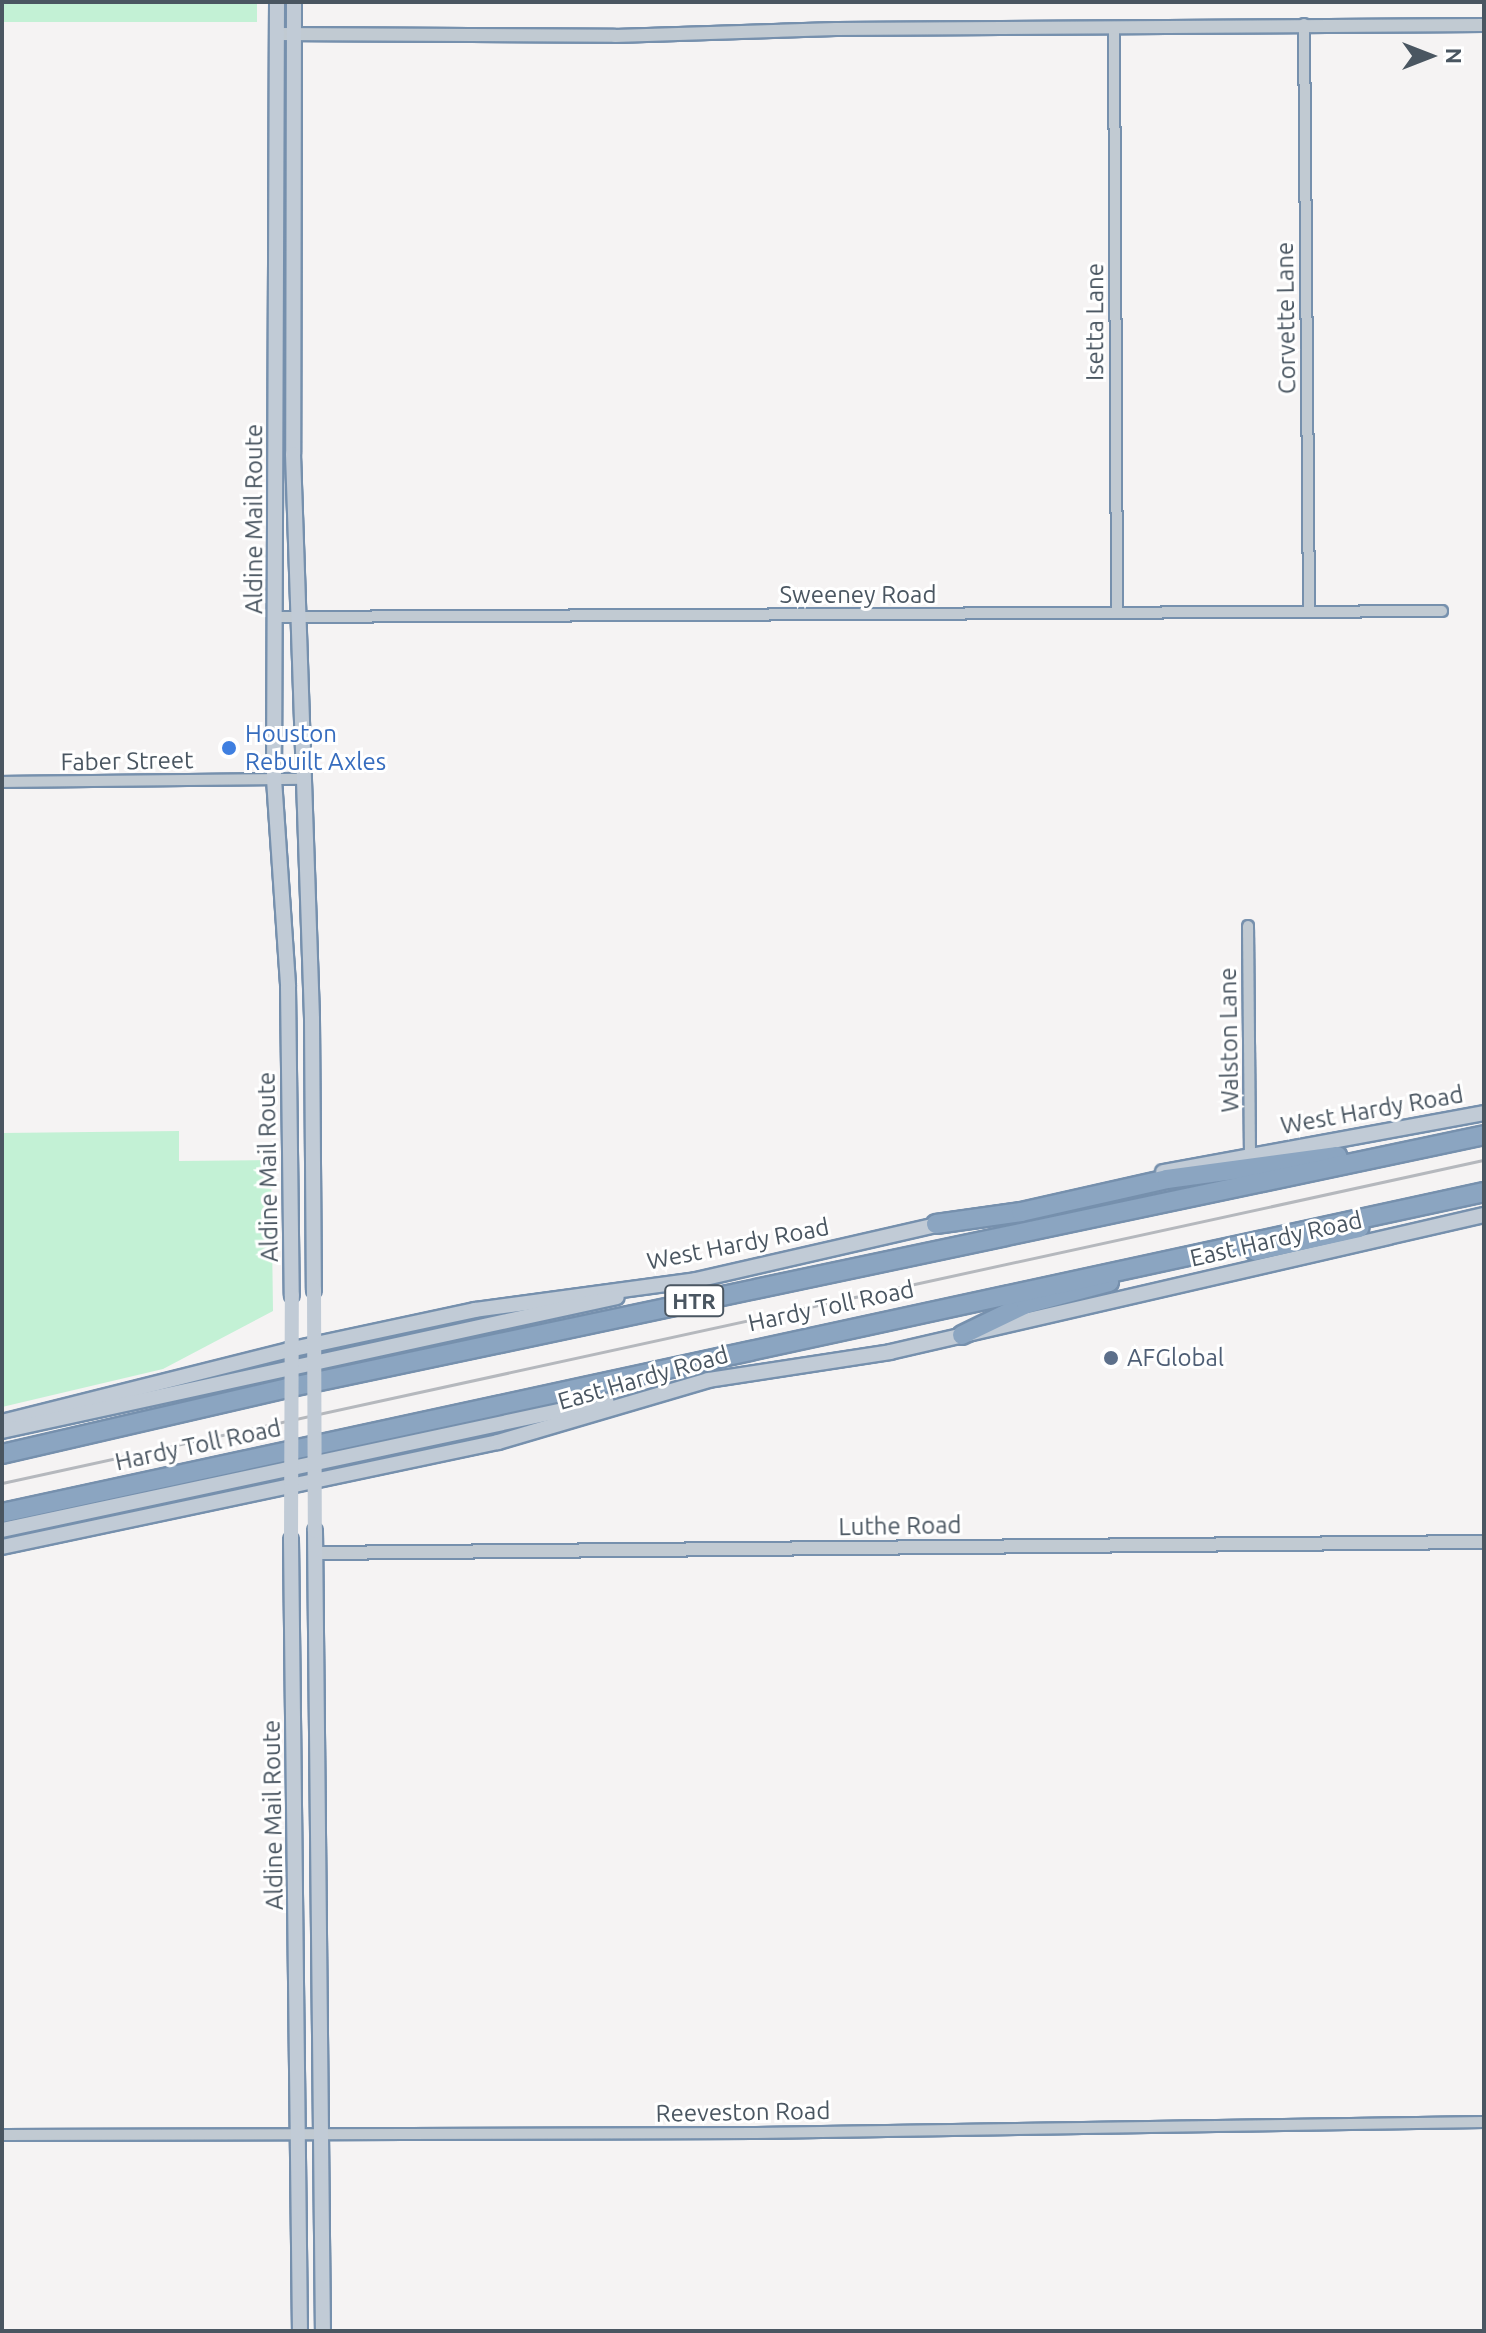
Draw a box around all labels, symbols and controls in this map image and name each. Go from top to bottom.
north arrow [1390,16,1470,96]
text: N [1442,48,1467,64]
street label: Corvette Lane [1270,242,1302,394]
street label: Isetta Lane [1081,263,1109,381]
street label: Aldine Mail Route [240,424,268,614]
street label: Sweeney Road [780,581,936,609]
place label: Houston Rebuilt Axles [245,720,386,776]
marker: Houston Rebuilt Axles [220,739,238,757]
street label: Faber Street [60,745,194,777]
street label: Walston Lane [1213,967,1245,1113]
street label: Aldine Mail Route [252,1072,284,1262]
street label: West Hardy Road [1278,1080,1466,1140]
street label: East Hardy Road [1187,1205,1365,1273]
street label: West Hardy Road [644,1212,832,1276]
street label: Hardy Toll Road [745,1274,917,1338]
road number: HTR [664,1283,724,1319]
street label: East Hardy Road [555,1340,731,1416]
place label: AFGlobal [1127,1344,1224,1372]
marker: AFGlobal [1102,1349,1120,1367]
street label: Hardy Toll Road [112,1413,284,1477]
street label: Luthe Road [838,1511,962,1541]
street label: Aldine Mail Route [257,1720,289,1910]
street label: Reeveston Road [655,2096,831,2128]

